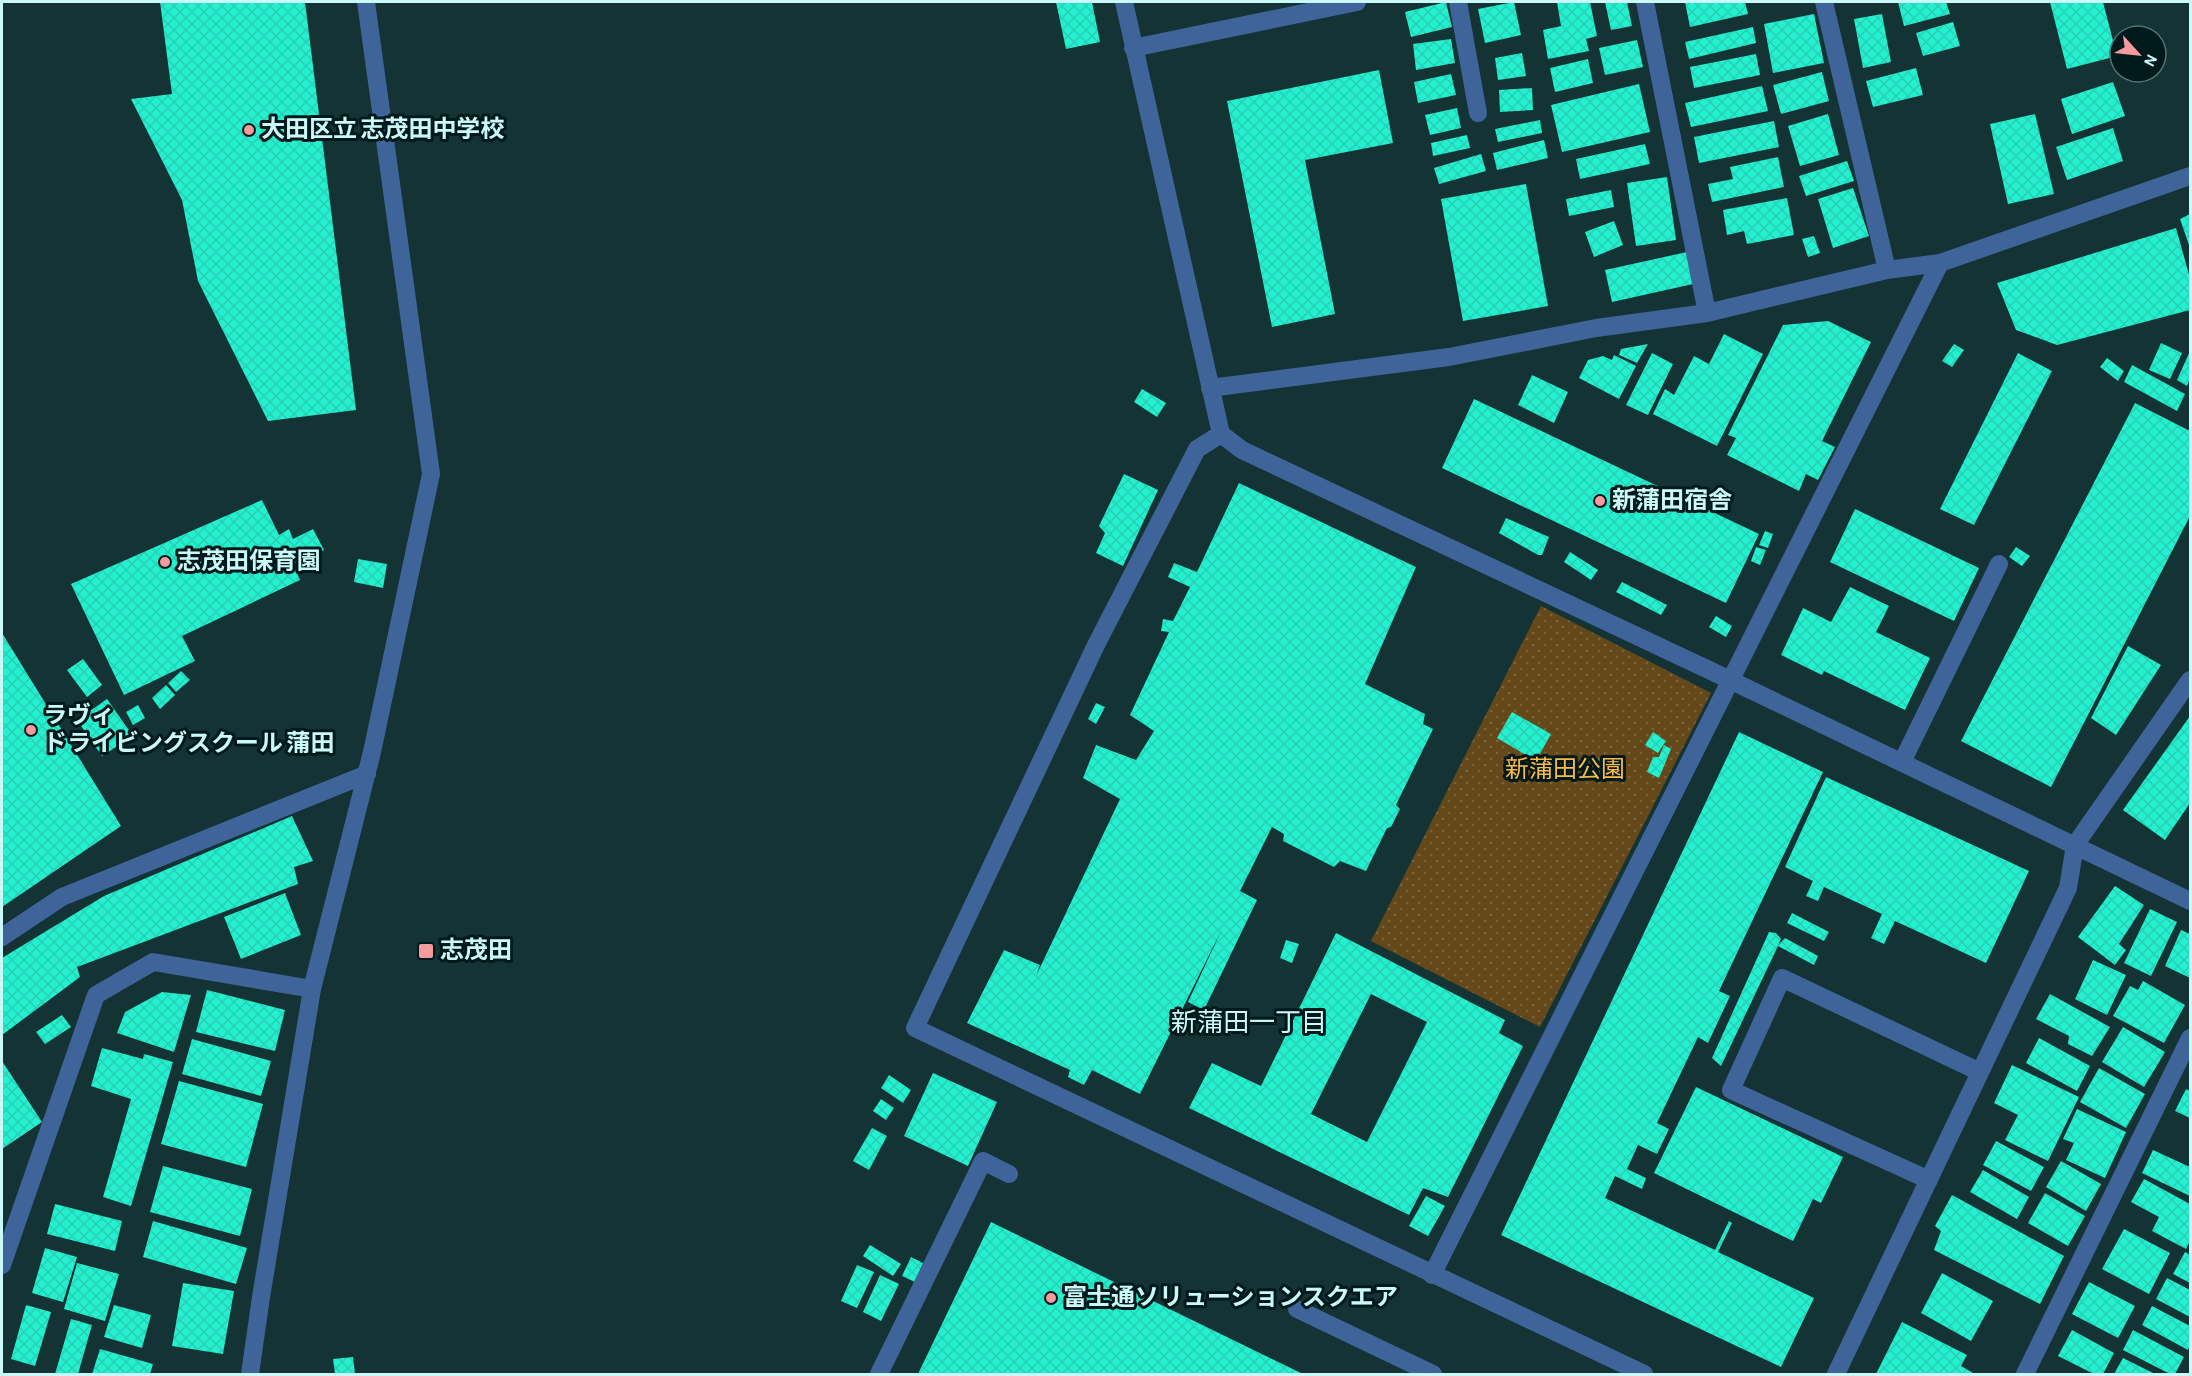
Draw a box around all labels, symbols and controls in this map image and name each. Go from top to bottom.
north arrow [2108,24,2168,84]
text: N [2141,52,2160,69]
place label: 大田区立 志茂田中学校 [261,116,505,142]
marker: 大田区立 志茂田中学校 [242,123,256,137]
place label: 新蒲田宿舎 [1612,487,1732,513]
marker: 新蒲田宿舎 [1593,494,1607,508]
place label: 志茂田保育園 [177,548,321,574]
marker: 志茂田保育園 [158,555,172,569]
place label: ラヴィ ドライビングスクール 蒲田 [43,702,335,756]
marker: ラヴィ ドライビングスクール 蒲田 [24,723,38,737]
park label: 新蒲田公園 [1505,756,1625,782]
place label: 志茂田 [440,937,512,963]
marker: 志茂田 [417,942,435,960]
district label: 新蒲田一丁目 [1171,1009,1327,1036]
place label: 富士通ソリューションスクエア [1063,1284,1398,1310]
marker: 富士通ソリューションスクエア [1044,1291,1058,1305]

